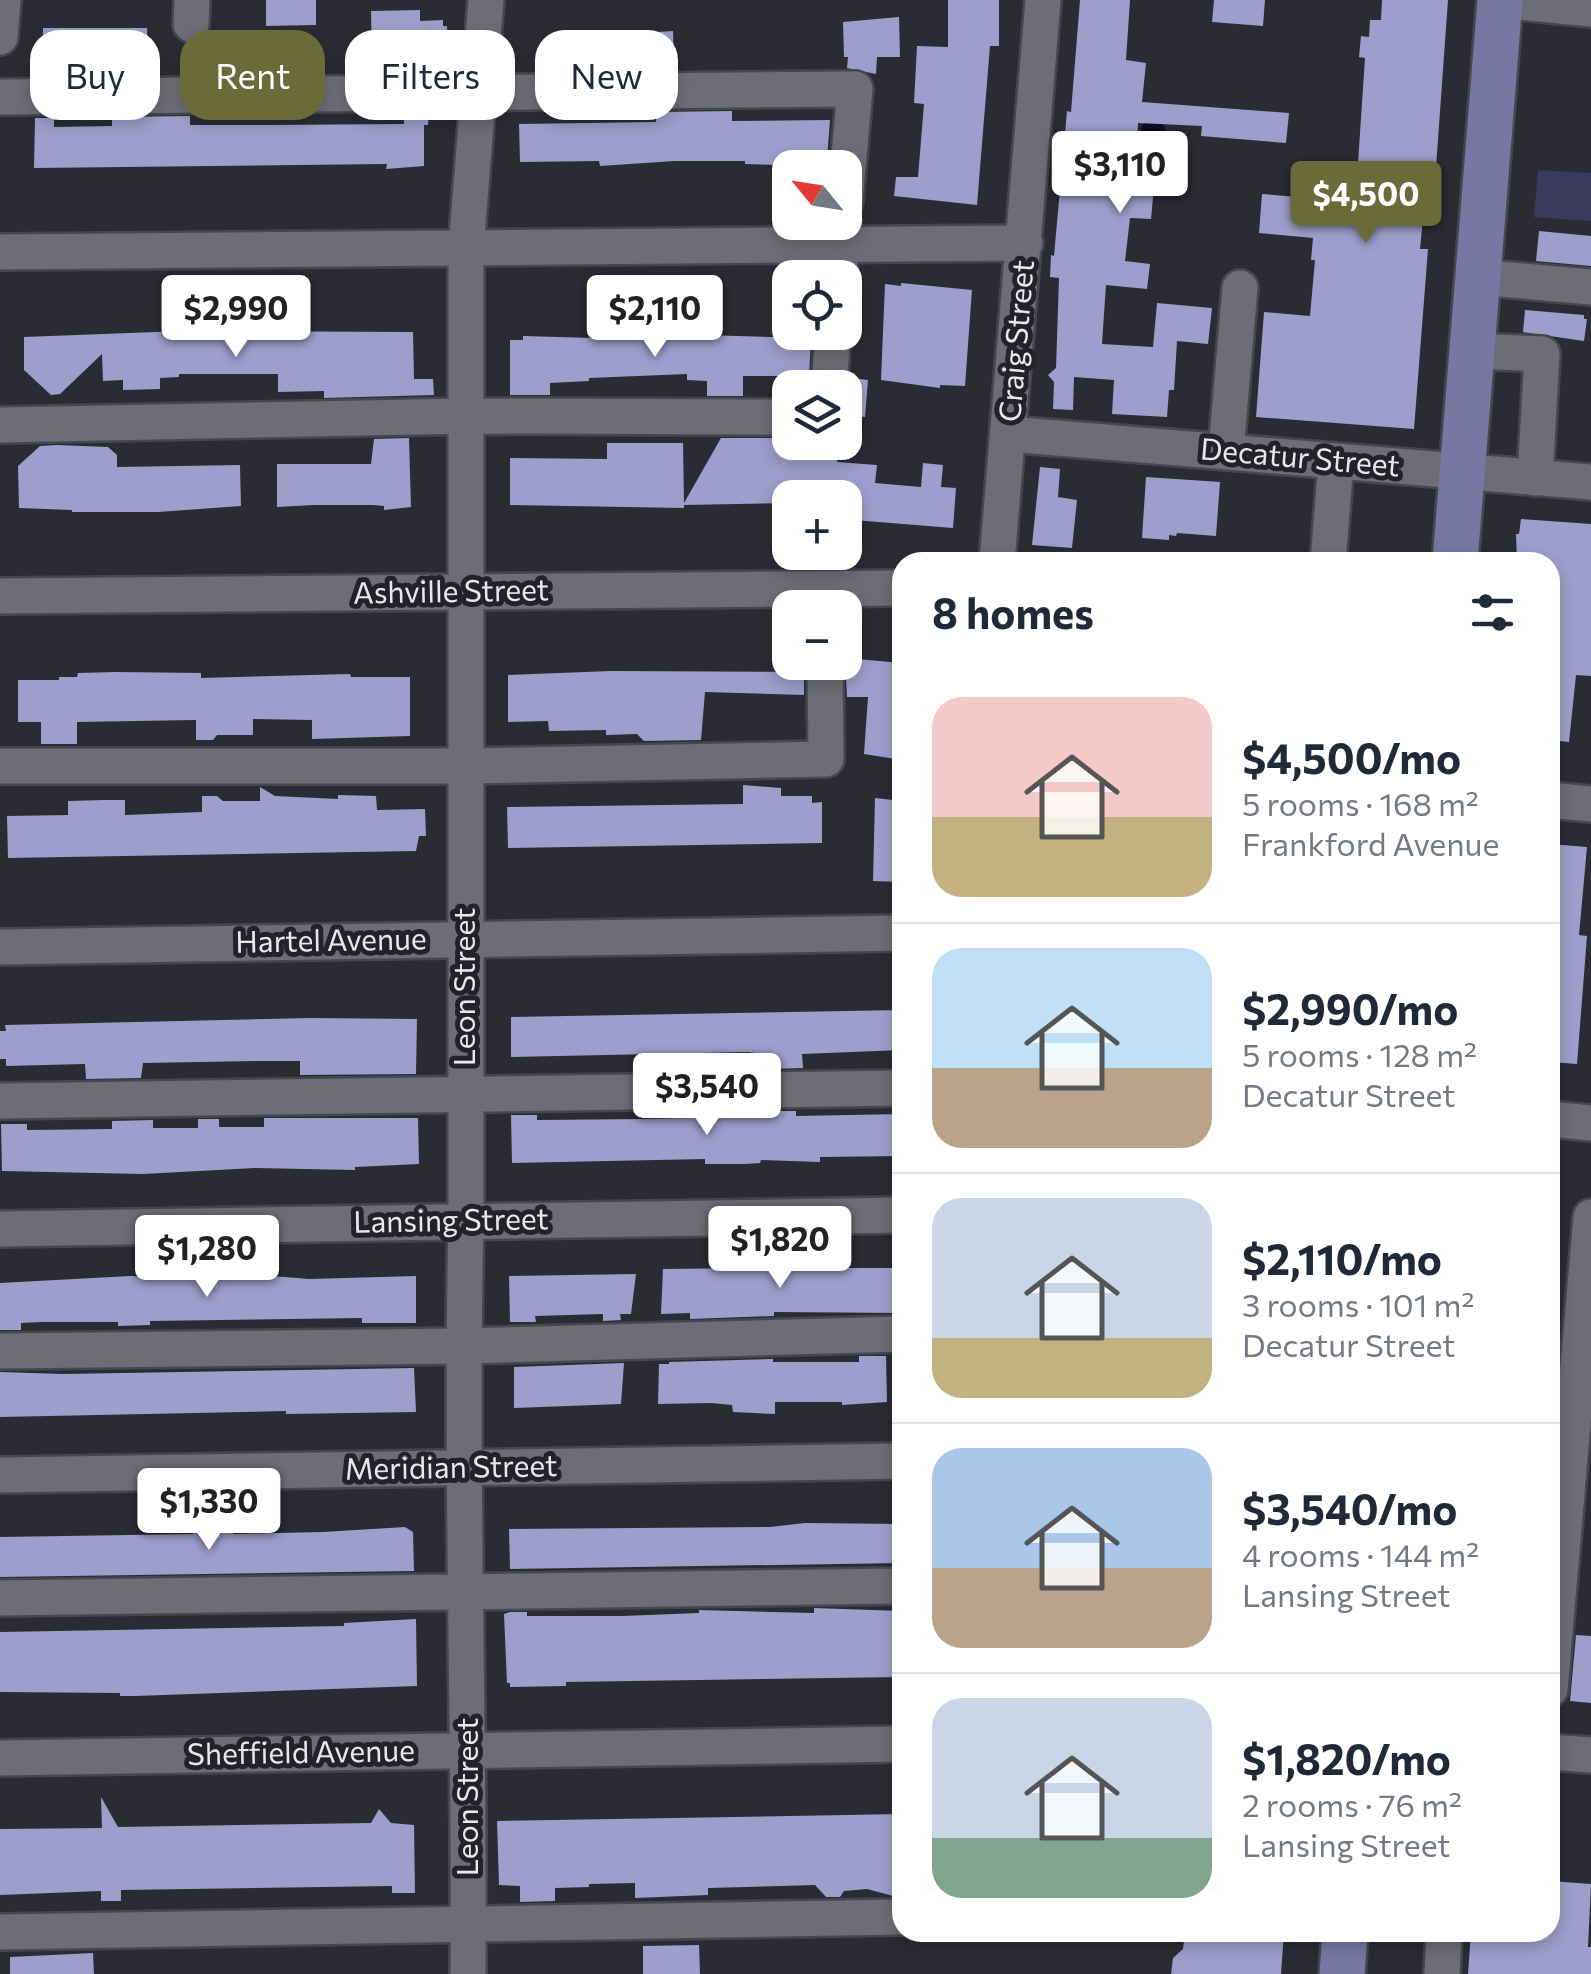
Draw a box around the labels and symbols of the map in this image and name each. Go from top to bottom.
pin: $3,110 [1039,131,1201,216]
north arrow [772,150,862,240]
pin: $4,500 [1285,161,1447,246]
street label: Craig Street [989,258,1040,423]
pin: $2,990 [155,275,317,360]
pin: $2,110 [574,275,736,360]
street label: Decatur Street [1199,428,1401,483]
street label: Ashville Street [353,569,549,610]
street label: Leon Street [444,908,481,1066]
street label: Hartel Avenue [235,918,427,959]
pin: $3,540 [626,1053,788,1138]
street label: Lansing Street [353,1198,549,1239]
pin: $1,820 [699,1206,861,1291]
pin: $1,280 [126,1215,288,1300]
street label: Meridian Street [344,1445,558,1486]
pin: $1,330 [128,1468,290,1553]
street label: Leon Street [447,1718,484,1876]
street label: Sheffield Avenue [187,1730,415,1771]

